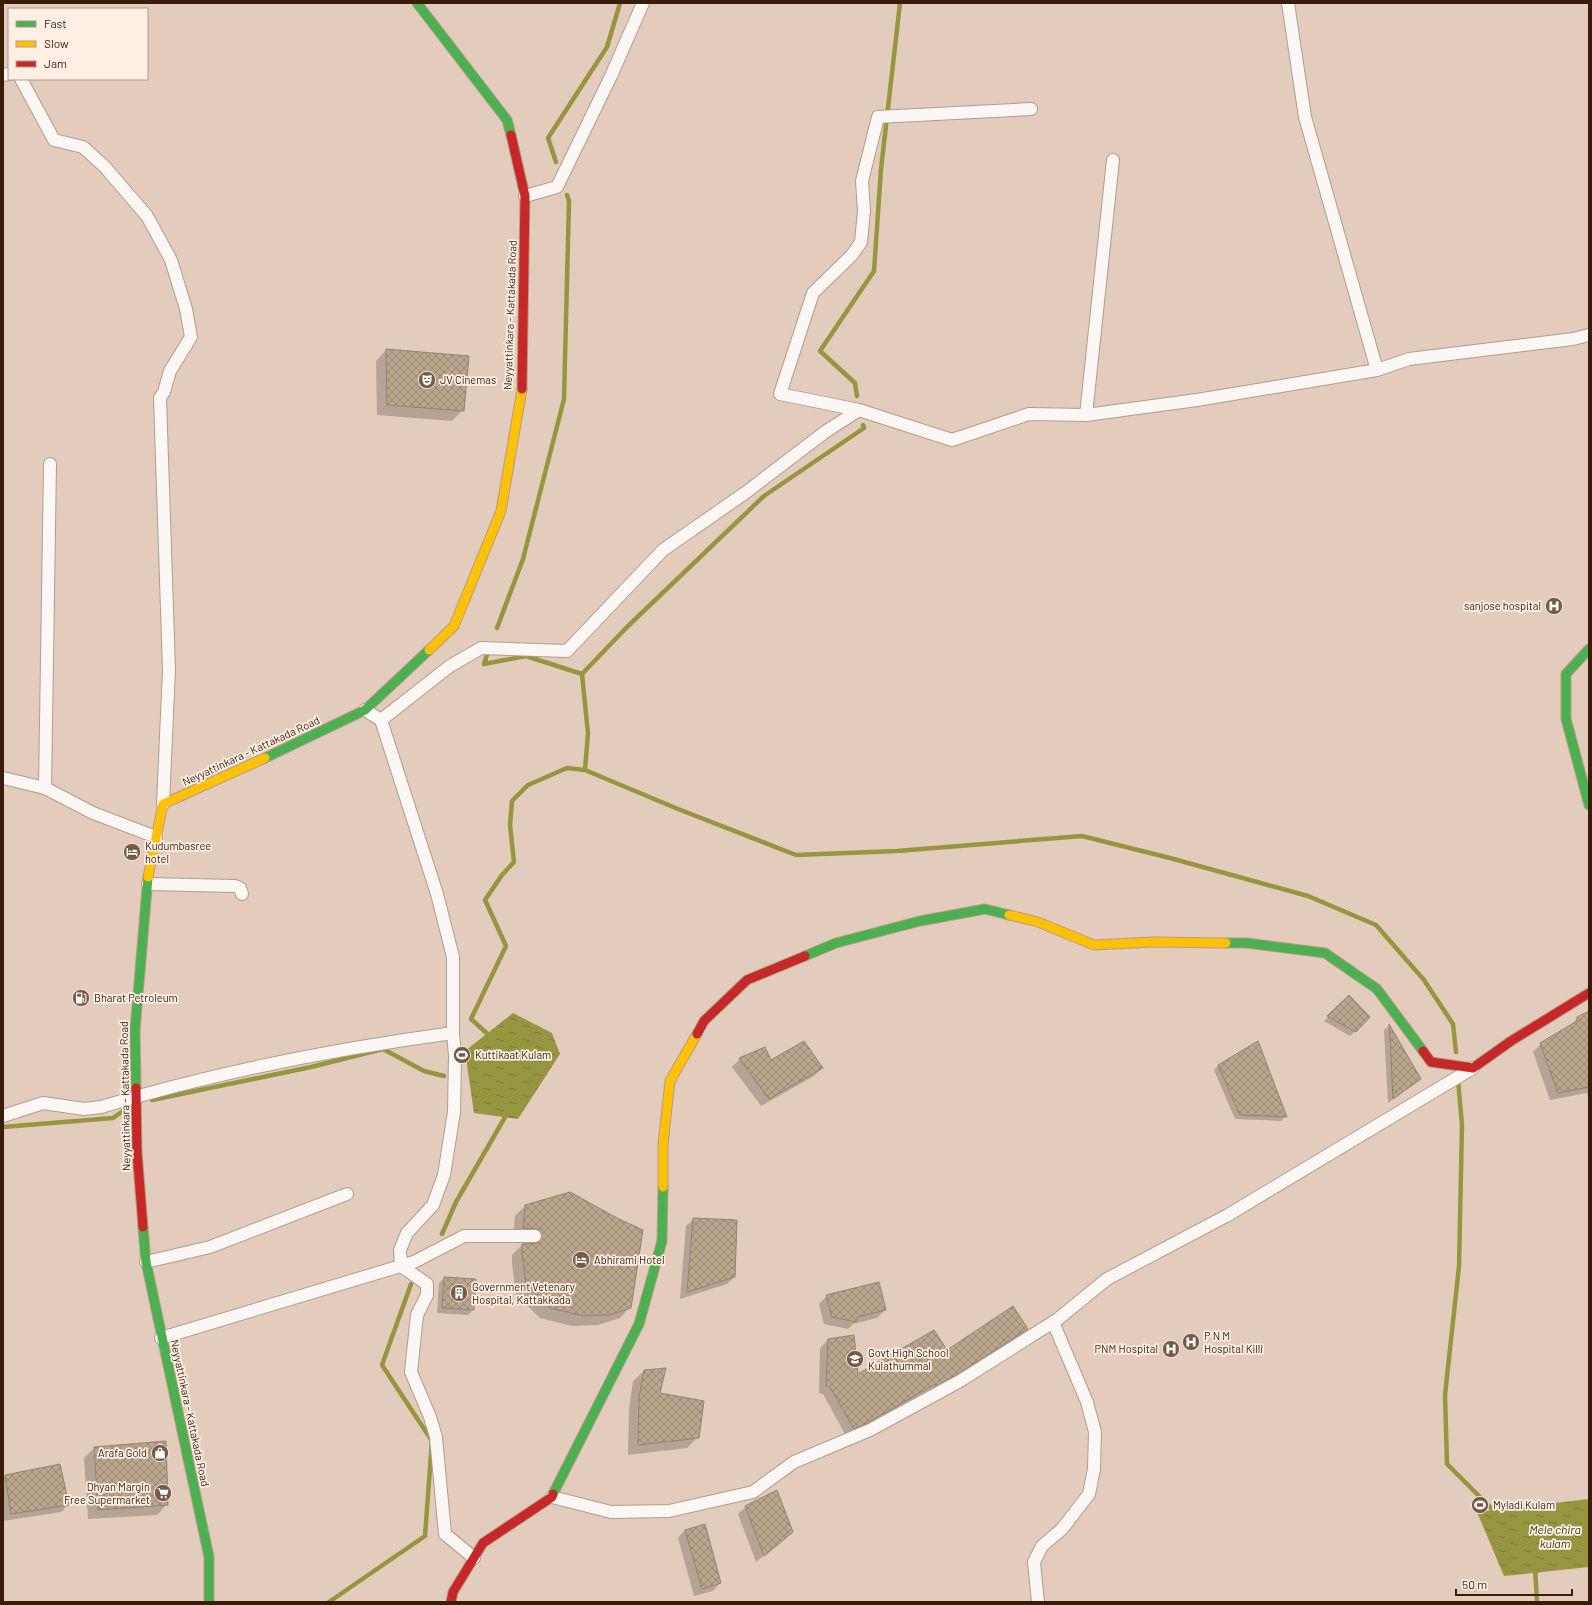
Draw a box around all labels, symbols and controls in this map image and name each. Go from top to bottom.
legend [8,8,148,80]
text: Fast [44,16,67,30]
text: Slow [44,36,69,50]
text: Jam [44,56,67,70]
street label: Neyyattinkara - Kattakada Road [500,240,519,390]
theatre icon: JV Cinemas [417,370,437,390]
place label: JV Cinemas [440,373,496,386]
hospital icon: sanjose hospital [1544,596,1564,616]
place label: sanjose hospital [1464,599,1541,612]
street label: Neyyattinkara - Kattakada Road [180,713,321,788]
place label: Kudumbasree hotel [145,839,211,865]
hotel icon: Kudumbasree hotel [122,842,142,862]
fuel station icon: Bharat Petroleum [71,988,91,1008]
place label: Bharat Petroleum [94,991,178,1004]
street label: Neyyattinkara - Kattakada Road [117,1021,132,1171]
sports icon: Kuttikaat Kulam [452,1045,472,1065]
place label: Kuttikaat Kulam [475,1048,551,1061]
hotel icon: Abhirami Hotel [571,1250,591,1270]
place label: Abhirami Hotel [594,1253,664,1266]
place label: Government Vetenary Hospital, Kattakkada [472,1280,575,1306]
building icon: Government Vetenary Hospital, Kattakkada [449,1283,469,1303]
place label: P N M Hospital Killi [1204,1329,1263,1355]
hospital icon: P N M Hospital Killi [1181,1332,1201,1352]
street label: Neyyattinkara - Kattakada Road [169,1338,212,1488]
hospital icon: PNM Hospital [1161,1339,1181,1359]
place label: PNM Hospital [1094,1342,1158,1355]
place label: Govt High School Kulathummal [868,1346,948,1372]
school or university icon: Govt High School Kulathummal [845,1349,865,1369]
shop icon: Arafa Gold [150,1443,170,1463]
place label: Arafa Gold [98,1446,147,1459]
place label: Dhyan Margin Free Supermarket [64,1480,150,1506]
supermarket icon: Dhyan Margin Free Supermarket [153,1483,173,1503]
sports icon: Myladi Kulam [1470,1495,1490,1515]
place label: Myladi Kulam [1493,1498,1555,1511]
water label: Mele chira kulam [1529,1522,1581,1550]
scale bar [1456,1571,1572,1597]
text: 50 m [1462,1577,1487,1591]

